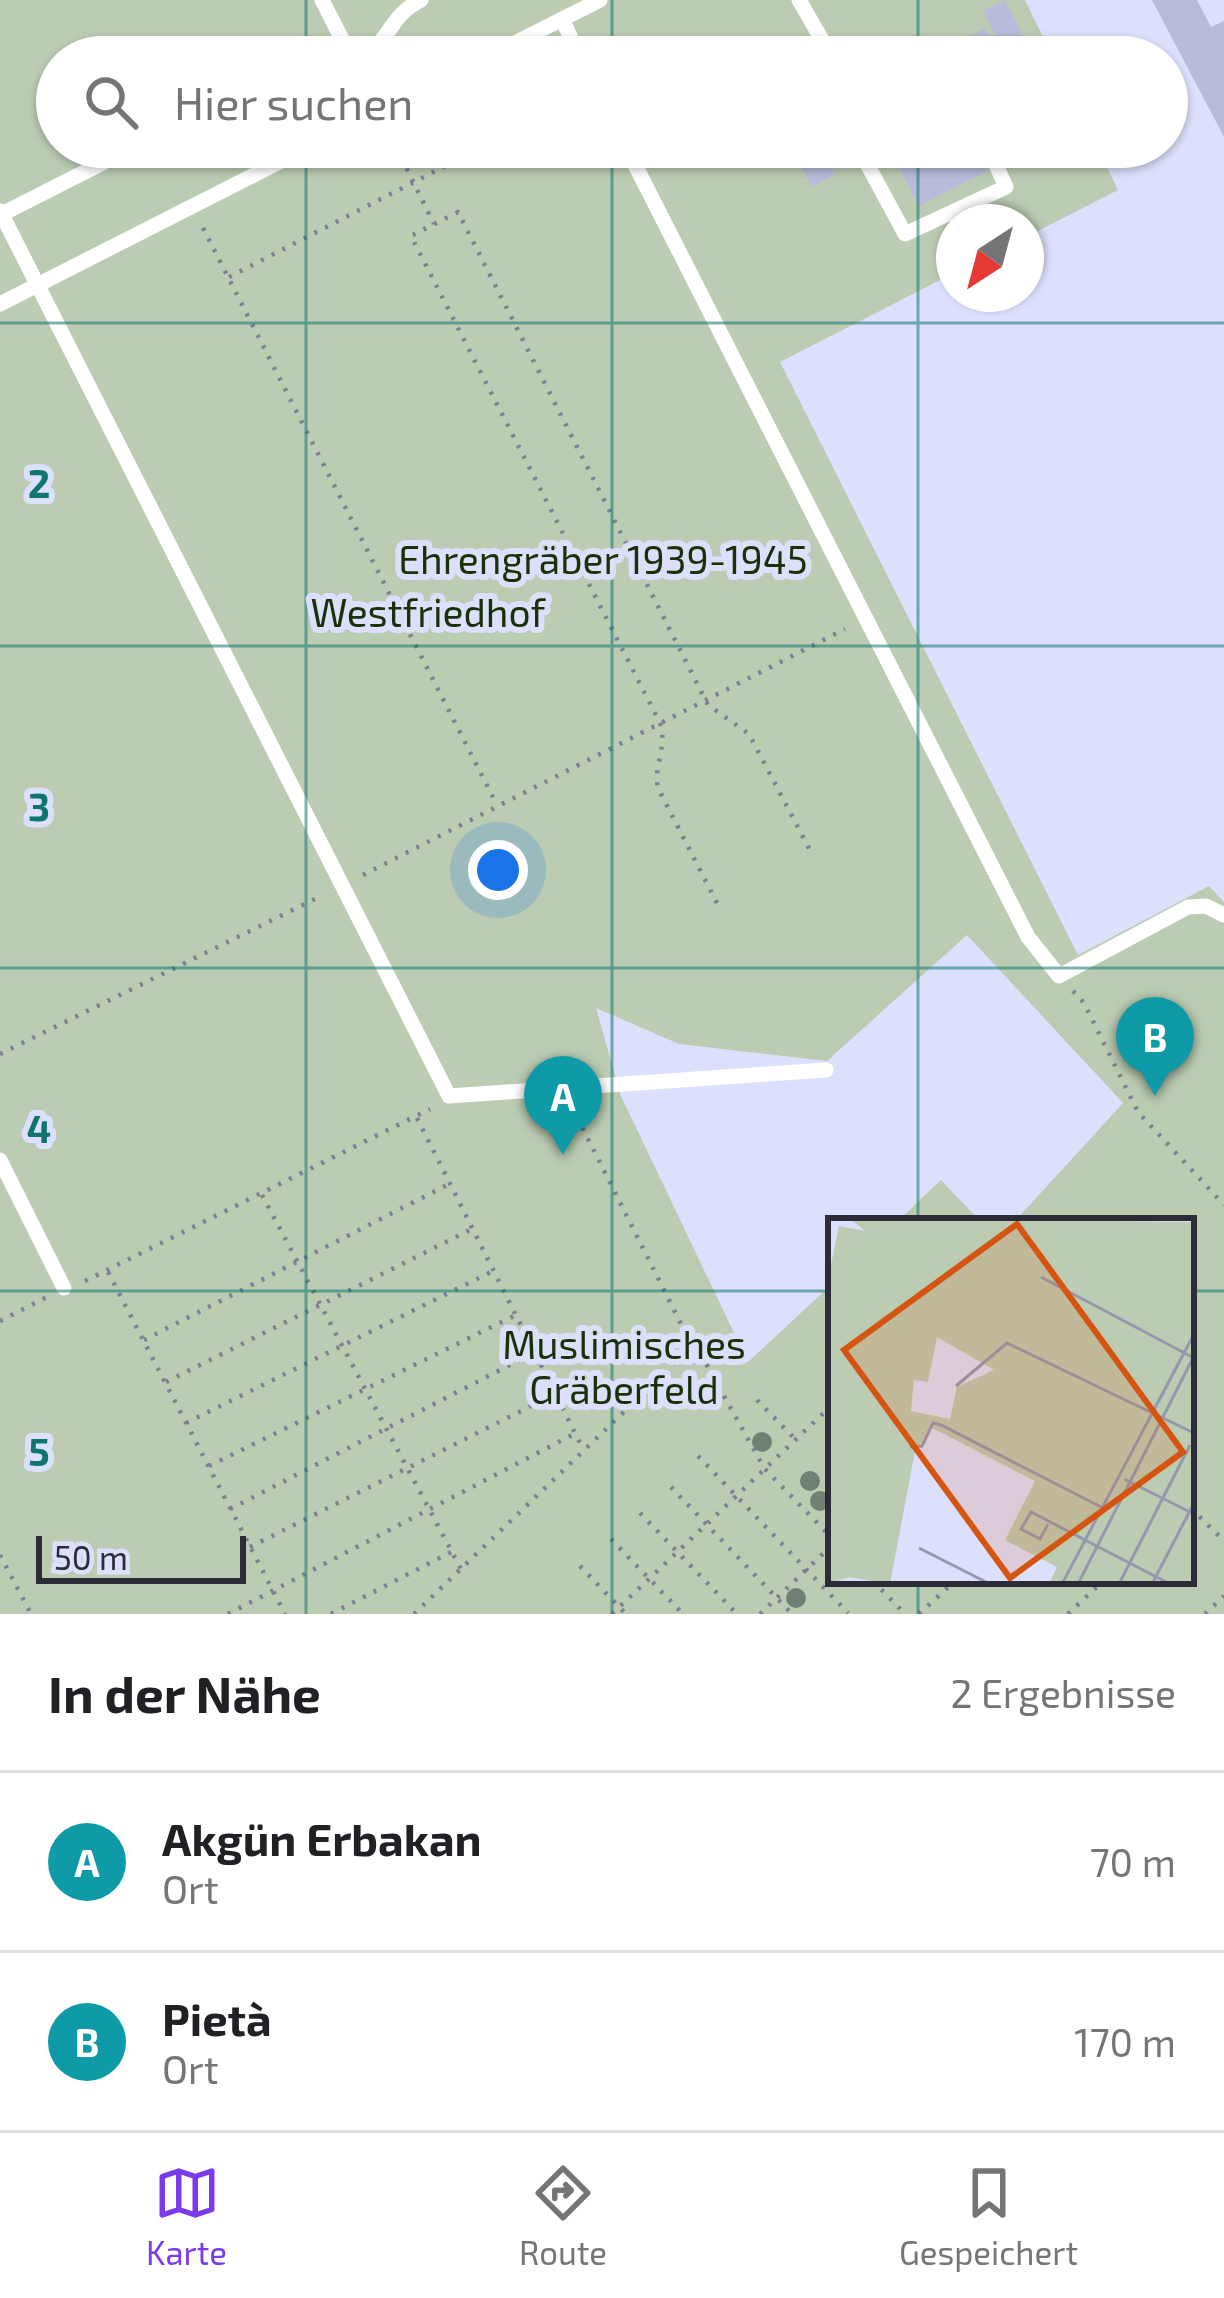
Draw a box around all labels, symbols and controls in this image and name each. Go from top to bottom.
search box [36,36,1188,168]
icon: search [78,69,144,135]
text: Hier suchen [174,75,414,129]
north arrow [936,204,1044,312]
text: 2 [28,459,50,506]
park label: Ehrengräber 1939-1945 [398,535,808,582]
park label: Westfriedhof [311,588,547,635]
text: 3 [28,782,50,829]
your location [468,840,528,900]
pin: B [1116,997,1194,1096]
pin: A [524,1056,602,1155]
text: 4 [27,1104,51,1151]
inset map [828,1218,1194,1584]
park label: Muslimisches Gräberfeld [502,1320,746,1412]
text: 5 [28,1427,50,1474]
scale bar [36,1530,246,1583]
text: 50 m [54,1537,128,1577]
text: In der Nähe [48,1662,321,1723]
text: 2 Ergebnisse [950,1669,1176,1716]
text: Akgün Erbakan [162,1811,482,1865]
text: A [74,1838,100,1885]
text: 70 m [1090,1838,1176,1885]
text: Ort [162,1865,219,1912]
text: Pietà [162,1991,272,2045]
text: B [75,2018,99,2065]
text: 170 m [1074,2018,1176,2065]
text: Ort [162,2045,219,2092]
tab: Karte [146,2160,227,2272]
tab: Route [519,2160,607,2272]
tab: Gespeichert [899,2160,1078,2272]

